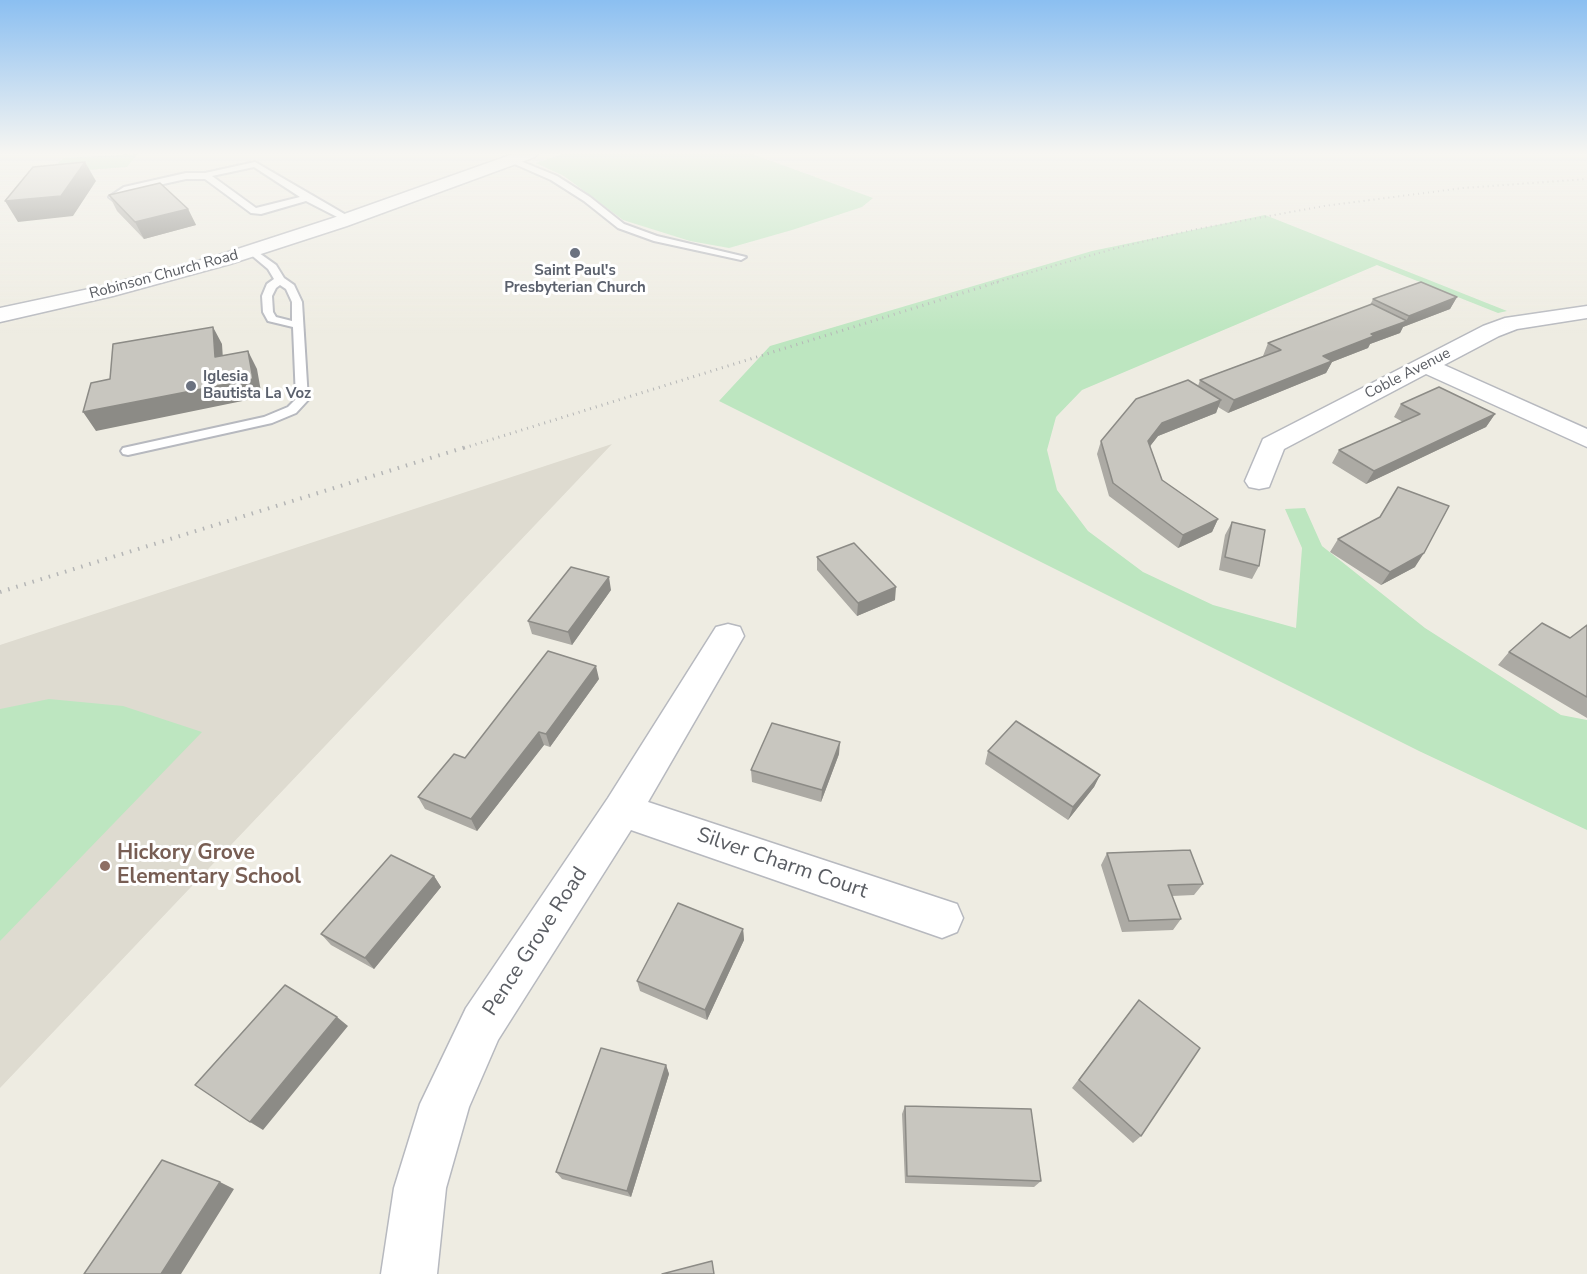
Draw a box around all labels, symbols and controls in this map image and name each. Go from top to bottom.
street label: Robinson Church Road [88,246,240,304]
marker: Saint Paul's Presbyterian Church [568,246,582,260]
place label: Saint Paul's Presbyterian Church [504,262,646,297]
street label: Coble Avenue [1362,345,1454,403]
place label: Iglesia Bautista La Voz [203,368,311,403]
marker: Iglesia Bautista La Voz [184,379,198,393]
street label: Silver Charm Court [693,823,871,905]
place label: Hickory Grove Elementary School [117,841,301,891]
marker: Hickory Grove Elementary School [98,859,112,873]
street label: Pence Grove Road [479,863,593,1021]

